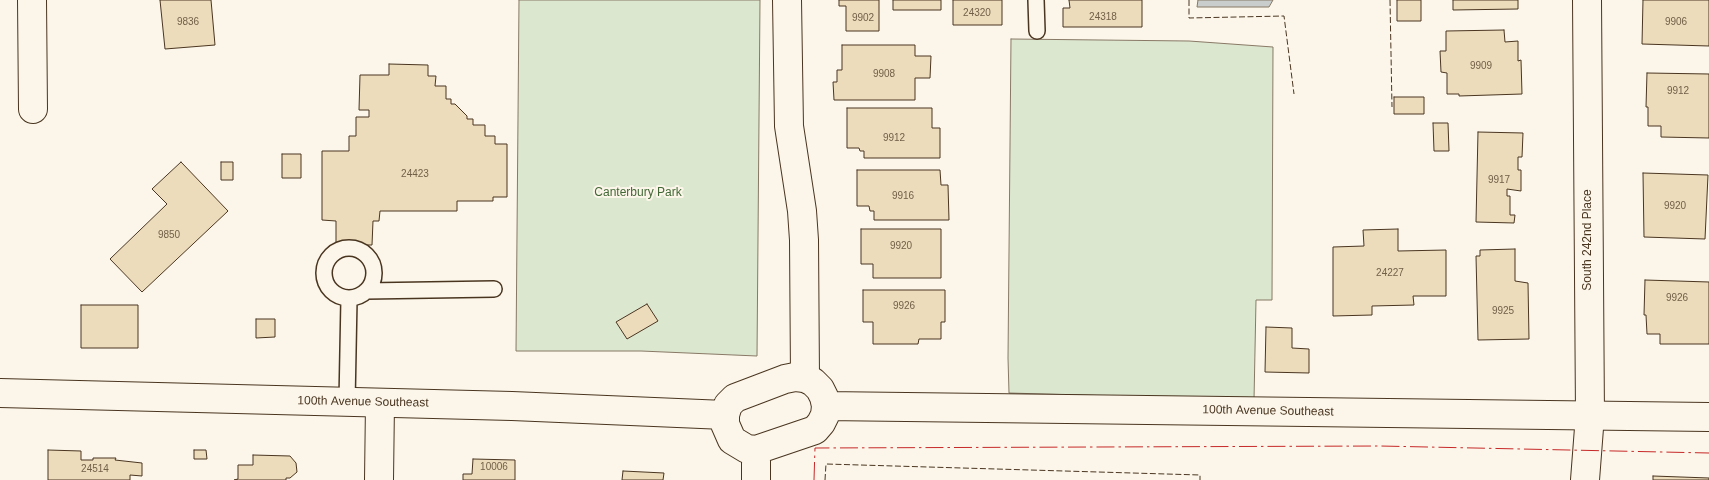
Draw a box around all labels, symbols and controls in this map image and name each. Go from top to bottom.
house number: 24320 [963,7,991,19]
house number: 24318 [1089,11,1117,23]
house number: 9902 [852,12,874,24]
house number: 9836 [177,16,199,28]
house number: 9906 [1665,16,1687,28]
house number: 9909 [1470,60,1492,72]
house number: 9908 [873,68,895,80]
house number: 9912 [1667,85,1689,97]
house number: 9912 [883,132,905,144]
house number: 24423 [401,168,429,180]
house number: 9917 [1488,174,1510,186]
park label: Canterbury Park [594,186,682,200]
street label: South 242nd Place [1581,189,1595,291]
house number: 9916 [892,190,914,202]
house number: 9920 [1664,200,1686,212]
house number: 9850 [158,229,180,241]
house number: 9920 [890,240,912,252]
house number: 24227 [1376,267,1404,279]
house number: 9926 [1666,292,1688,304]
house number: 9926 [893,300,915,312]
house number: 9925 [1492,305,1514,317]
street label: 100th Avenue Southeast [297,394,429,410]
street label: 100th Avenue Southeast [1202,403,1334,419]
house number: 10006 [480,461,508,473]
house number: 24514 [81,463,109,475]

